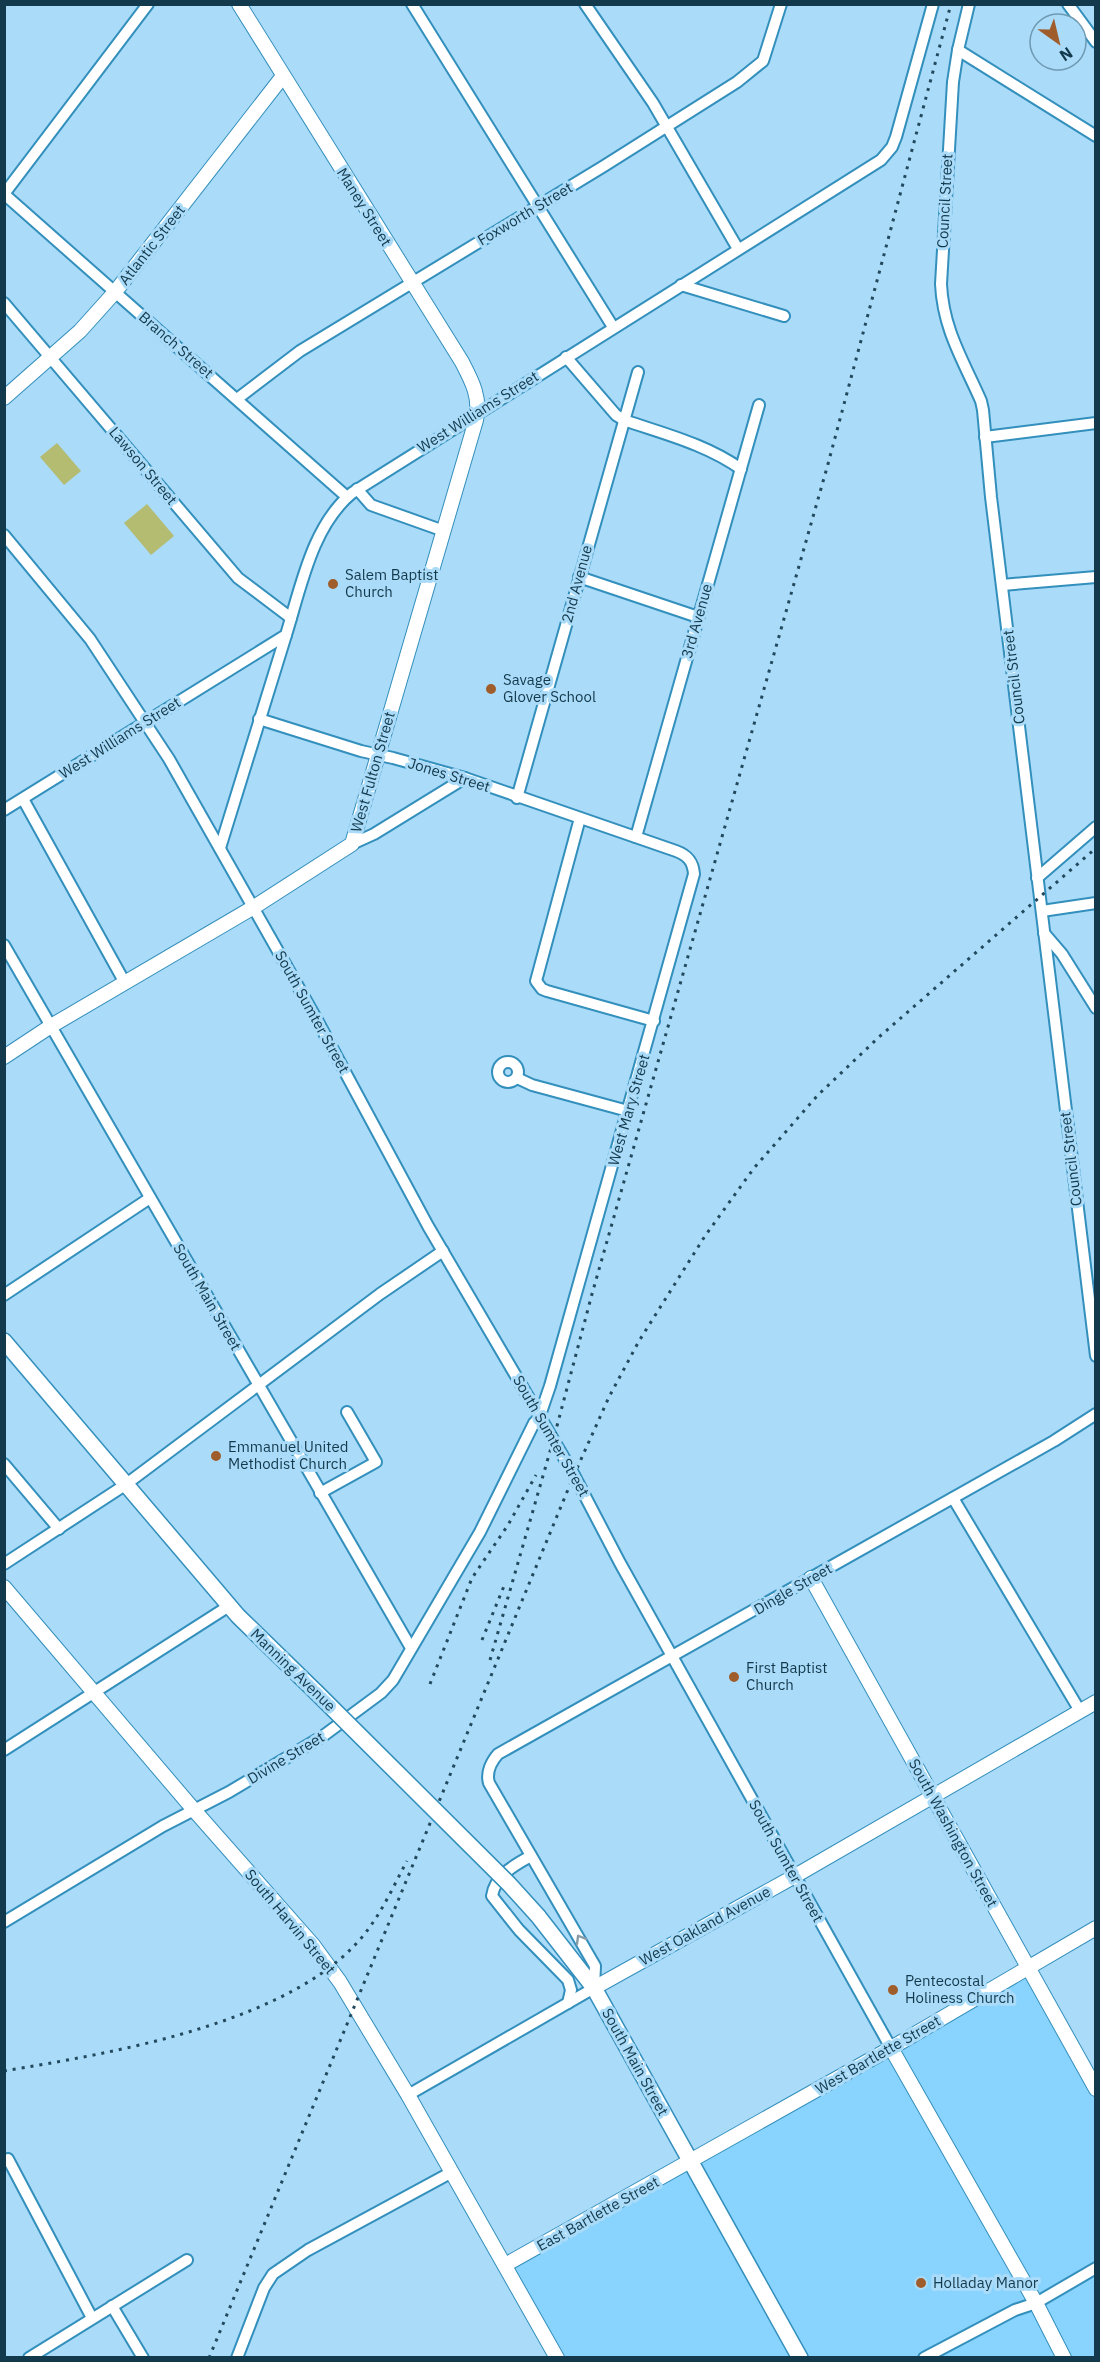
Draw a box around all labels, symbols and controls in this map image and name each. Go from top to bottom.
north arrow [1028,12,1088,72]
text: N [1056,43,1077,66]
street label: Council Street [933,153,956,249]
street label: Maney Street [333,164,396,250]
street label: Foxworth Street [474,178,576,249]
street label: Atlantic Street [114,201,189,289]
street label: Branch Street [135,307,217,382]
street label: West Williams Street [414,367,542,457]
street label: Lawson Street [105,423,181,509]
street label: 2nd Avenue [557,543,596,625]
place label: Salem Baptist Church [345,565,439,601]
marker: Salem Baptist Church [326,577,340,591]
street label: 3rd Avenue [677,581,716,660]
street label: Council Street [998,629,1029,725]
place label: Savage Glover School [503,670,596,706]
marker: Savage Glover School [484,682,498,696]
street label: West Williams Street [56,693,184,783]
street label: West Fulton Street [346,709,399,834]
street label: Jones Street [406,753,492,796]
street label: South Sumter Street [271,947,354,1076]
street label: West Mary Street [603,1052,654,1168]
street label: Council Street [1055,1111,1086,1207]
street label: South Main Street [169,1240,246,1354]
street label: South Sumter Street [509,1372,594,1500]
place label: Emmanuel United Methodist Church [228,1437,348,1473]
marker: Emmanuel United Methodist Church [209,1449,223,1463]
street label: Dingle Street [750,1559,835,1619]
street label: Manning Avenue [247,1624,340,1715]
place label: First Baptist Church [746,1658,828,1694]
marker: First Baptist Church [727,1670,741,1684]
street label: Divine Street [244,1727,328,1788]
street label: South Washington Street [905,1755,1002,1910]
street label: South Sumter Street [745,1796,828,1925]
street label: South Harvin Street [241,1865,340,1978]
street label: West Oakland Avenue [636,1882,774,1969]
one-way arrow [575,1935,587,1946]
place label: Pentecostal Holiness Church [905,1971,1015,2007]
marker: Pentecostal Holiness Church [886,1983,900,1997]
street label: South Main Street [598,2005,673,2119]
street label: West Bartlette Street [812,2011,944,2098]
street label: East Bartlette Street [533,2172,662,2255]
place label: Holladay Manor [933,2273,1039,2292]
marker: Holladay Manor [914,2276,928,2290]

